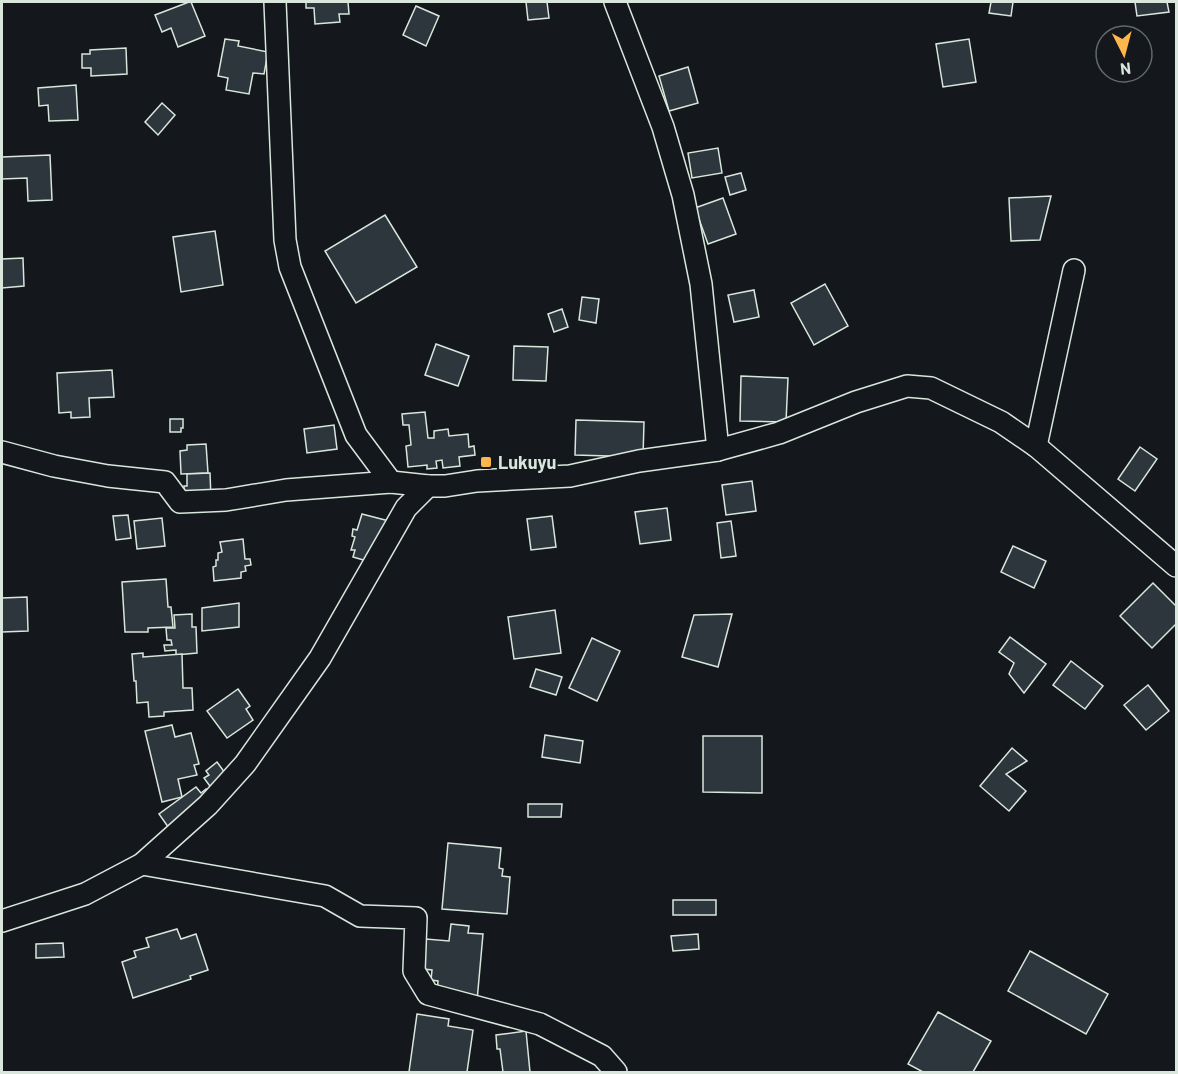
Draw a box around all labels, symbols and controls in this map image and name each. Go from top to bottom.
north arrow [1094,24,1154,84]
text: N [1119,59,1132,79]
place label: Lukuyu [498,451,556,473]
marker: Lukuyu [479,455,493,469]

